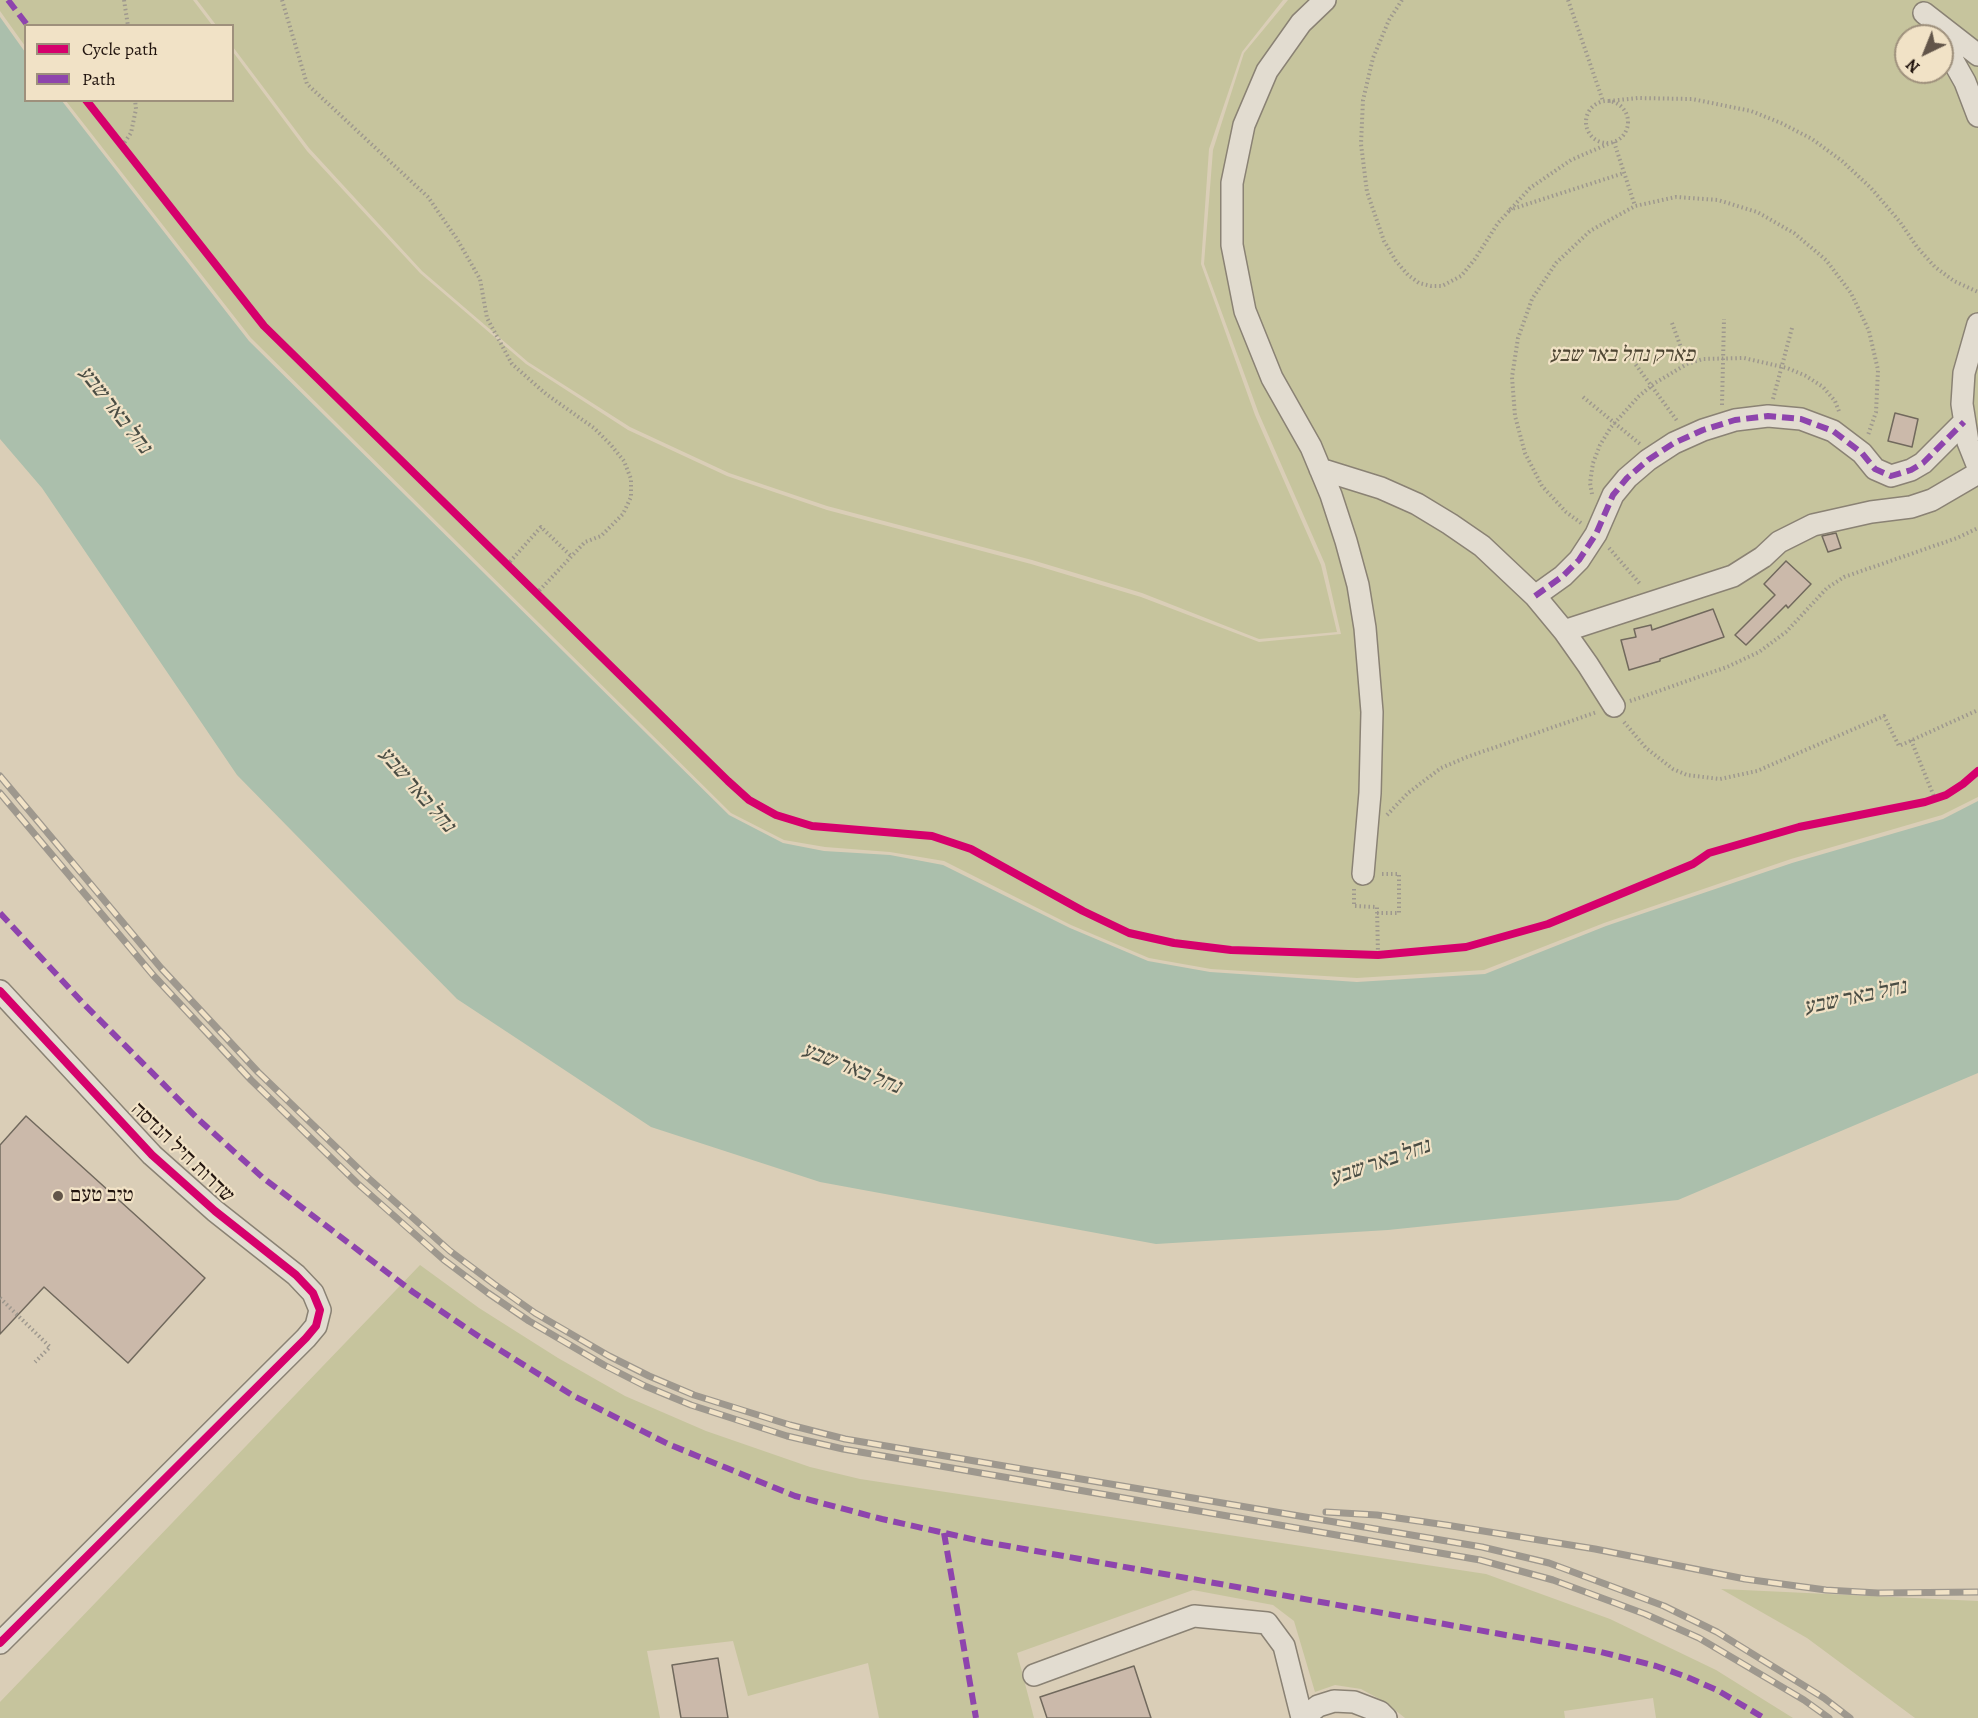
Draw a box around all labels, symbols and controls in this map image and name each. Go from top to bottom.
legend [24,24,234,102]
north arrow [1894,24,1954,84]
text: Cycle path [82,37,158,61]
text: N [1901,54,1925,78]
text: Path [82,67,116,91]
park label: פארק נחל באר שבע [1549,343,1695,369]
water label: נחל באר שבע [71,361,157,459]
water label: נחל באר שבע [372,742,460,838]
water label: נחל באר שבע [1801,974,1909,1022]
water label: נחל באר שבע [798,1037,904,1101]
street label: שדרות חיל הנדסה [125,1097,239,1209]
water label: נחל באר שבע [1326,1133,1434,1193]
place label: טיב טעם [70,1183,134,1209]
marker: טיב טעם [51,1189,65,1203]

